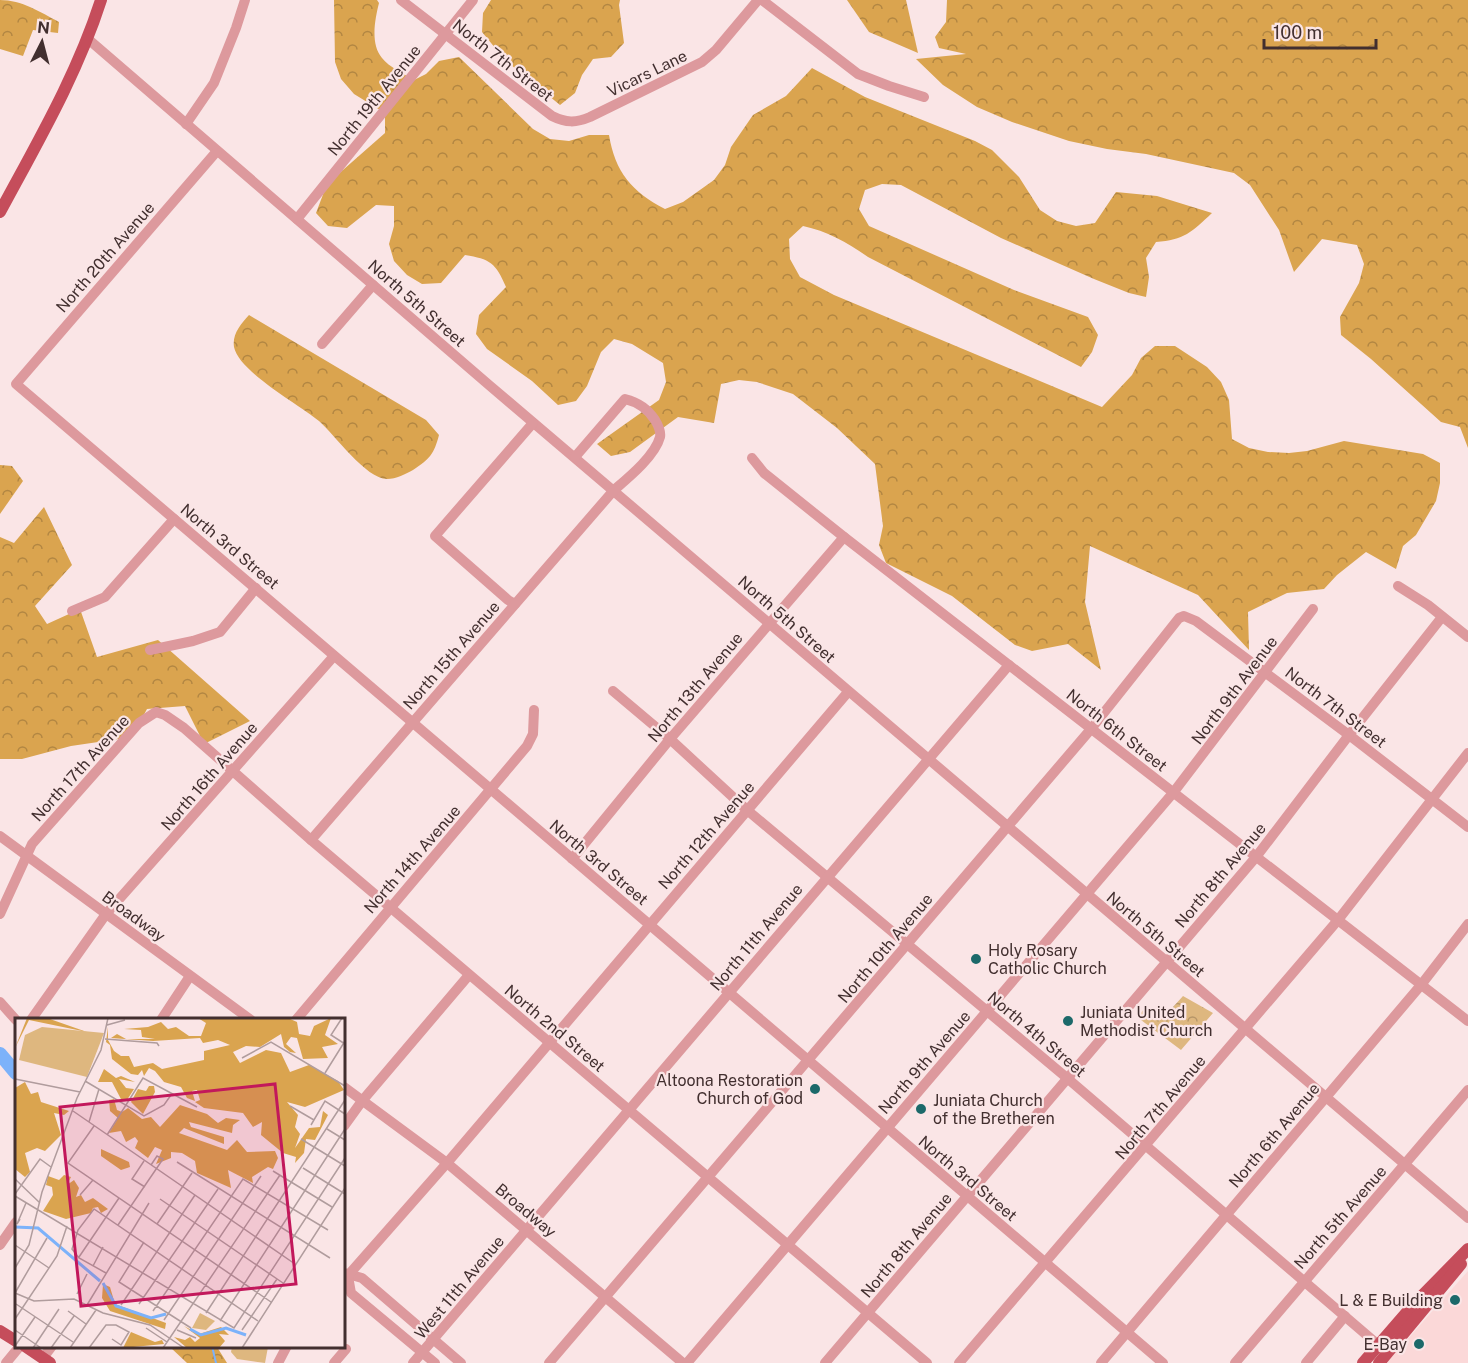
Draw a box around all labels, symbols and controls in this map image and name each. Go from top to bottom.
north arrow [12,12,72,72]
scale bar [1264,12,1376,50]
street label: North 7th Street [449,15,557,105]
text: N [36,17,51,38]
text: 100 m [1273,22,1322,43]
street label: North 19th Avenue [324,41,425,160]
street label: Vicars Lane [604,46,690,101]
street label: North 20th Avenue [52,198,158,316]
street label: North 5th Street [364,256,469,351]
street label: North 3rd Street [177,500,283,593]
street label: North 5th Street [734,572,839,667]
street label: North 15th Avenue [399,597,504,713]
street label: North 13th Avenue [644,629,747,746]
street label: North 9th Avenue [1188,632,1281,748]
street label: North 7th Street [1281,663,1390,752]
street label: North 6th Street [1063,685,1171,776]
street label: North 17th Avenue [28,711,133,826]
street label: North 16th Avenue [157,718,262,834]
street label: North 12th Avenue [654,778,758,893]
street label: North 14th Avenue [360,801,465,917]
street label: North 3rd Street [546,816,652,909]
street label: North 8th Avenue [1171,819,1270,932]
street label: North 11th Avenue [706,880,807,995]
street label: Broadway [98,887,169,946]
street label: North 5th Street [1103,888,1209,981]
street label: North 10th Avenue [834,890,937,1007]
place label: Holy Rosary Catholic Church [988,941,1107,978]
marker: Holy Rosary Catholic Church [969,952,983,966]
street label: North 2nd Street [501,981,609,1076]
street label: North 4th Street [984,988,1090,1081]
place label: Juniata United Methodist Church [1080,1003,1212,1040]
street label: North 9th Avenue [874,1007,974,1118]
marker: Juniata United Methodist Church [1061,1014,1075,1028]
inset map [15,1018,345,1348]
street label: North 7th Avenue [1111,1051,1210,1163]
place label: Altoona Restoration Church of God [656,1071,803,1108]
street label: North 6th Avenue [1225,1079,1324,1191]
marker: Altoona Restoration Church of God [808,1082,822,1096]
place label: Juniata Church of the Bretheren [933,1091,1055,1128]
marker: Juniata Church of the Bretheren [914,1102,928,1116]
street label: North 3rd Street [915,1132,1021,1225]
street label: North 5th Avenue [1290,1162,1390,1273]
street label: Broadway [491,1179,560,1242]
street label: North 8th Avenue [857,1189,956,1302]
street label: West 11th Avenue [411,1232,508,1343]
place label: L & E Building [1339,1291,1443,1310]
marker: L & E Building [1448,1293,1462,1307]
place label: E-Bay [1363,1335,1407,1354]
marker: E-Bay [1412,1337,1426,1351]

